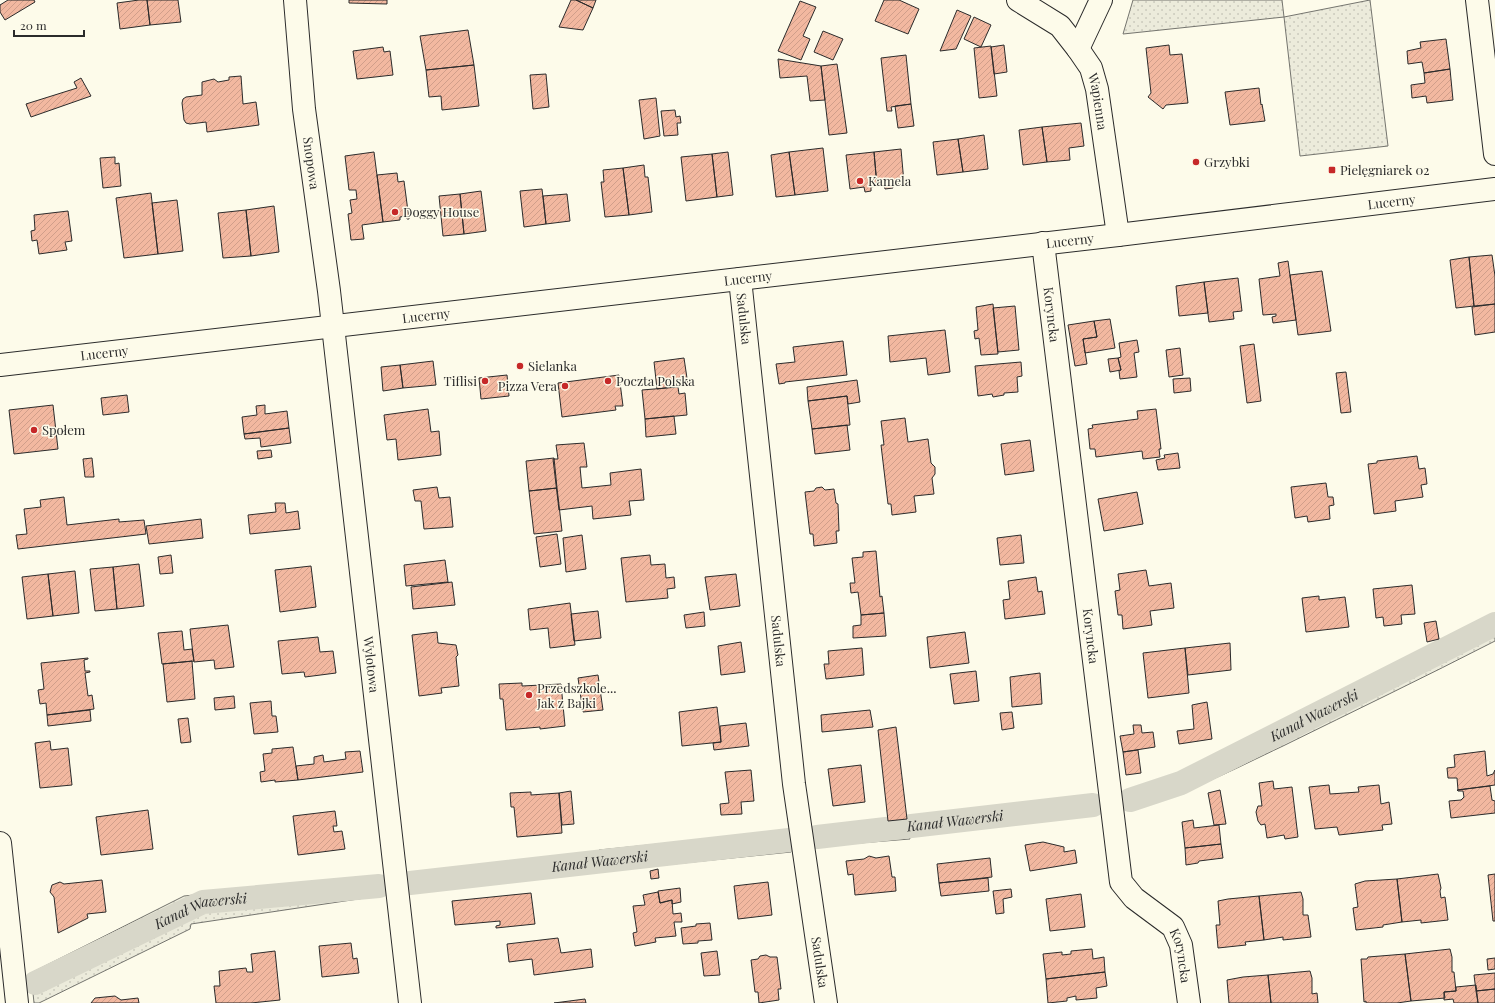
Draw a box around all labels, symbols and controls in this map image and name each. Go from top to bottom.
scale bar [14,12,84,38]
text: 20 m [20,17,47,33]
street label: Wapienna [1085,70,1112,132]
street label: Snopowa [300,136,324,191]
place label: Grzybki [1204,153,1250,170]
marker: Grzybki [1191,157,1201,167]
place label: Pielęgniarek 02 [1340,161,1429,178]
marker: Pielęgniarek 02 [1327,165,1337,175]
place label: Kamela [868,172,912,189]
marker: Kamela [855,176,865,186]
street label: Lucerny [1366,190,1417,212]
place label: Doggy House [403,203,480,220]
marker: Doggy House [390,207,400,217]
street label: Lucerny [1045,229,1095,251]
street label: Lucerny [723,266,773,289]
street label: Koryncka [1040,286,1064,344]
street label: Sadulska [734,292,756,346]
street label: Lucerny [401,304,451,326]
street label: Lucerny [79,341,130,364]
place label: Sielanka [528,357,577,374]
marker: Sielanka [515,361,525,371]
place label: Tiflisi [444,372,477,389]
place label: Poczta Polska [616,372,695,389]
marker: Tiflisi [480,376,490,386]
marker: Poczta Polska [603,376,613,386]
place label: Pizza Vera [498,377,558,394]
marker: Pizza Vera [560,381,570,391]
place label: Społem [42,421,86,438]
marker: Społem [29,425,39,435]
street label: Koryncka [1080,607,1103,665]
street label: Sadulska [768,614,790,668]
street label: Wylotowa [360,634,384,694]
place label: Przedszkole... Jak z Bajki [536,679,616,711]
water label: Kanał Wawerski [1266,684,1362,746]
marker: Przedszkole... Jak z Bajki [524,690,534,700]
water label: Kanał Wawerski [905,805,1005,836]
water label: Kanał Wawerski [550,846,650,876]
water label: Kanał Wawerski [150,888,248,934]
street label: Koryncka [1167,925,1195,984]
street label: Sadulska [808,935,833,989]

